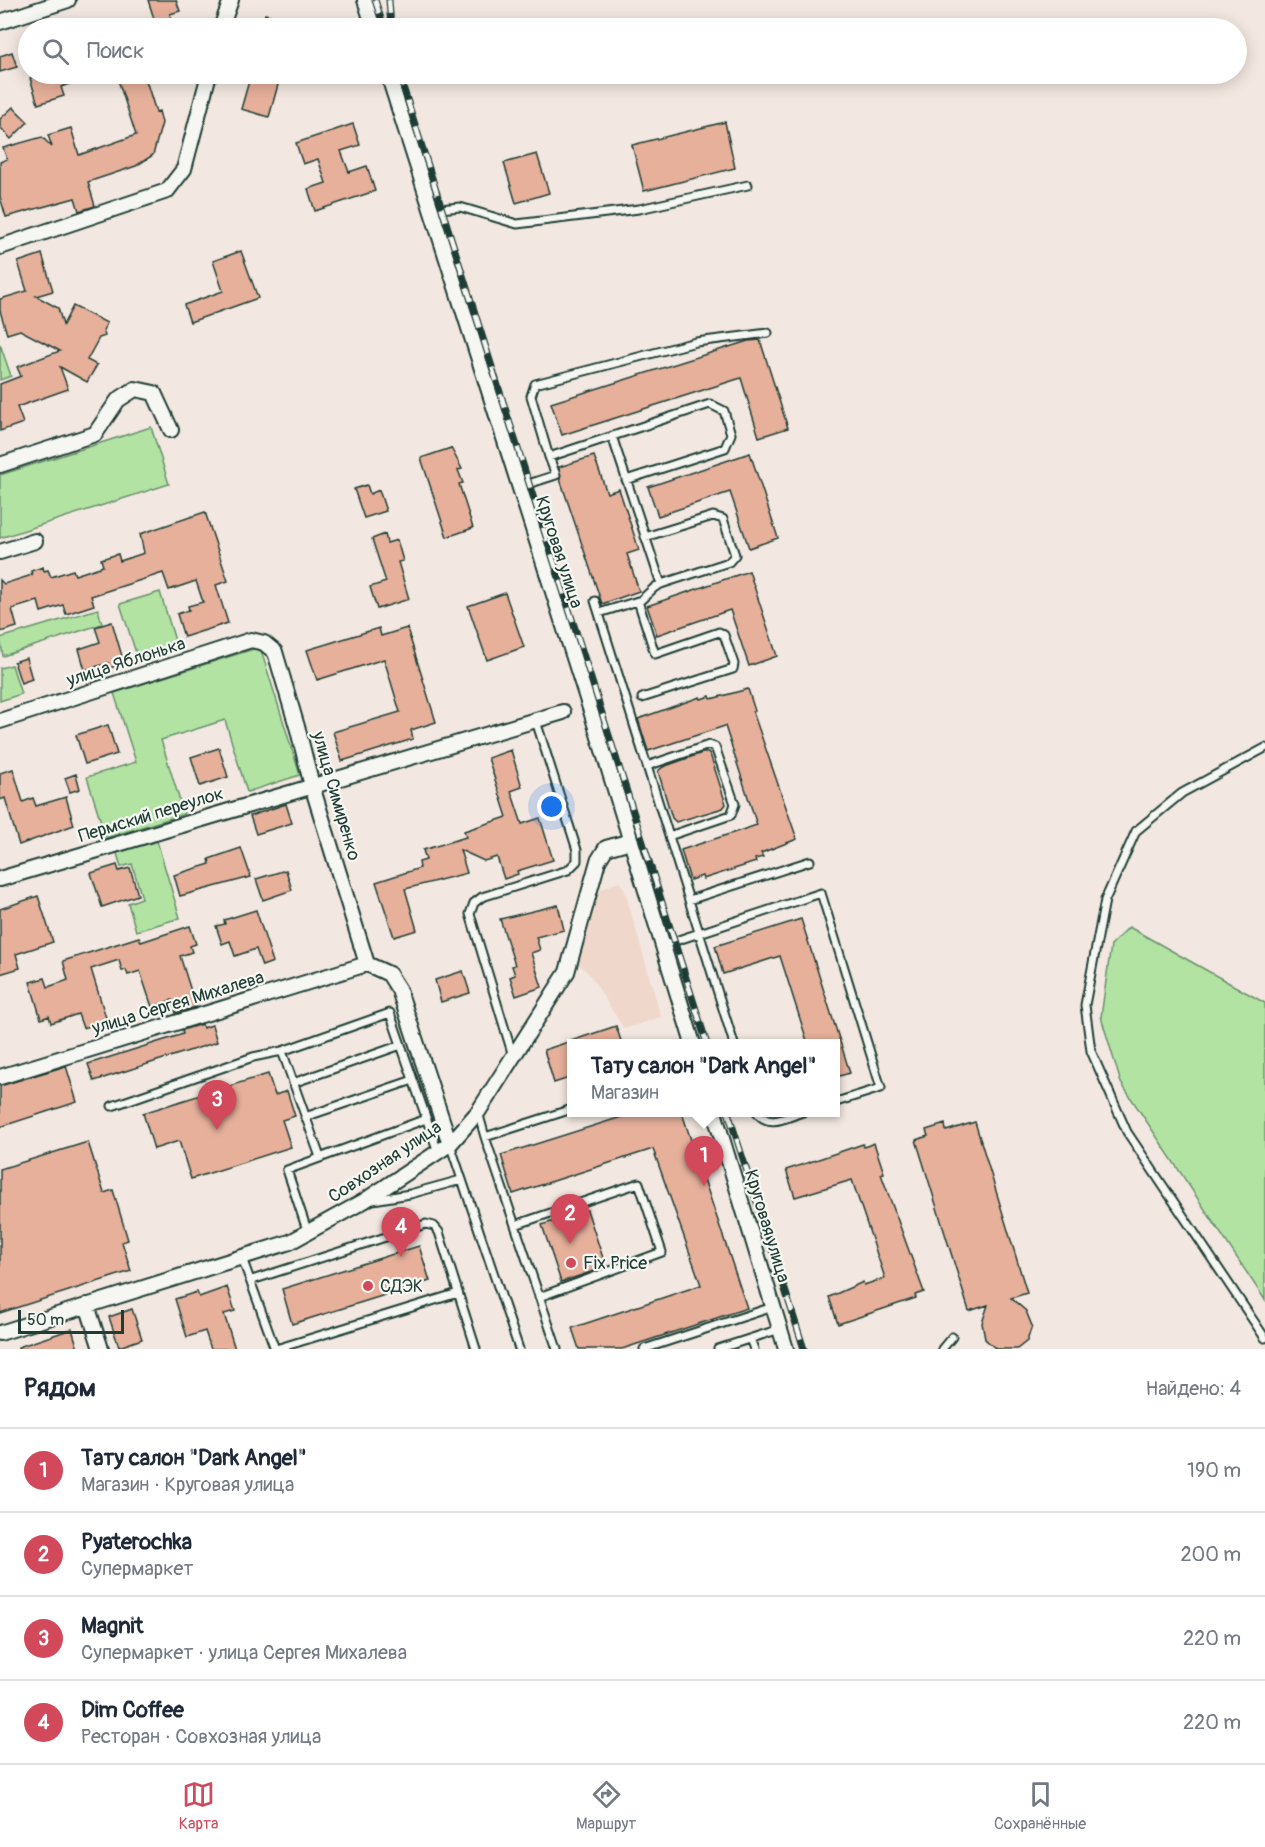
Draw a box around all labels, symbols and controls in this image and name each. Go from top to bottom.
search box [18,18,1247,84]
icon: search [39,35,72,68]
text: Поиск [87,37,144,65]
street label: Круговая улица [530,493,588,611]
street label: улица Яблонька [63,632,188,692]
street label: улица Симиренко [306,728,365,863]
street label: Пермский переулок [76,782,226,848]
your location [537,792,566,821]
street label: улица Сергея Михалева [88,966,267,1040]
popup [567,1039,840,1117]
text: Тату салон "Dark Angel" [591,1052,816,1080]
pin: 3 [198,1080,236,1130]
text: Магазин [591,1080,659,1105]
street label: Совхозная улица [324,1116,446,1208]
pin: 1 [684,1136,724,1186]
street label: Круговая улица [739,1167,795,1285]
pin: 2 [550,1194,590,1244]
pin: 4 [382,1208,420,1257]
place label: Fix Price [583,1252,647,1275]
marker: Fix Price [564,1256,578,1270]
place label: СДЭК [380,1275,423,1298]
marker: СДЭК [361,1279,375,1293]
scale bar [18,1307,124,1334]
text: 50 m [27,1310,64,1330]
text: Рядом [24,1372,96,1404]
text: Найдено: 4 [1146,1376,1241,1401]
text: Тату салон "Dark Angel" [81,1444,307,1472]
text: 1 [40,1458,47,1483]
text: 190 m [1187,1458,1241,1483]
text: Магазин · Круговая улица [81,1472,294,1497]
text: Pyaterochka [81,1528,192,1556]
text: 2 [38,1542,49,1567]
text: 200 m [1180,1542,1241,1567]
text: Супермаркет [81,1556,193,1581]
text: Magnit [81,1612,143,1640]
text: 3 [38,1626,49,1651]
text: 220 m [1183,1626,1241,1651]
text: Супермаркет · улица Сергея Михалева [81,1640,407,1665]
text: Dim Coffee [81,1696,184,1724]
text: 4 [38,1710,49,1735]
text: 220 m [1183,1710,1241,1735]
text: Ресторан · Совхозная улица [81,1724,321,1749]
tab: Карта [179,1778,218,1834]
tab: Маршрут [576,1778,636,1834]
tab: Сохранённые [994,1778,1086,1834]

